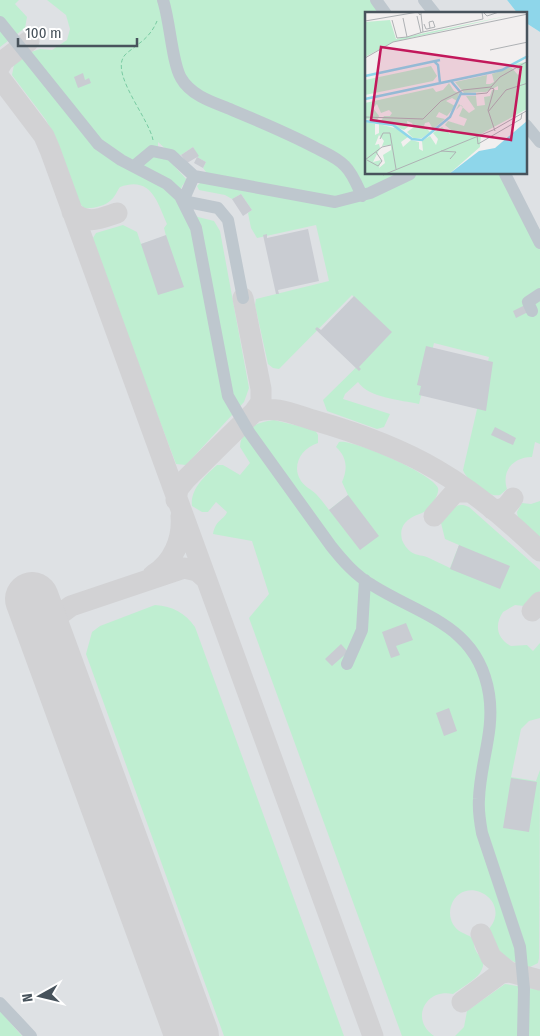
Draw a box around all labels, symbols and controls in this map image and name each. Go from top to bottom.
inset map [365,12,528,175]
scale bar [18,15,136,47]
text: 100 m [25,24,62,42]
north arrow [15,971,65,1021]
text: N [19,992,37,1003]

